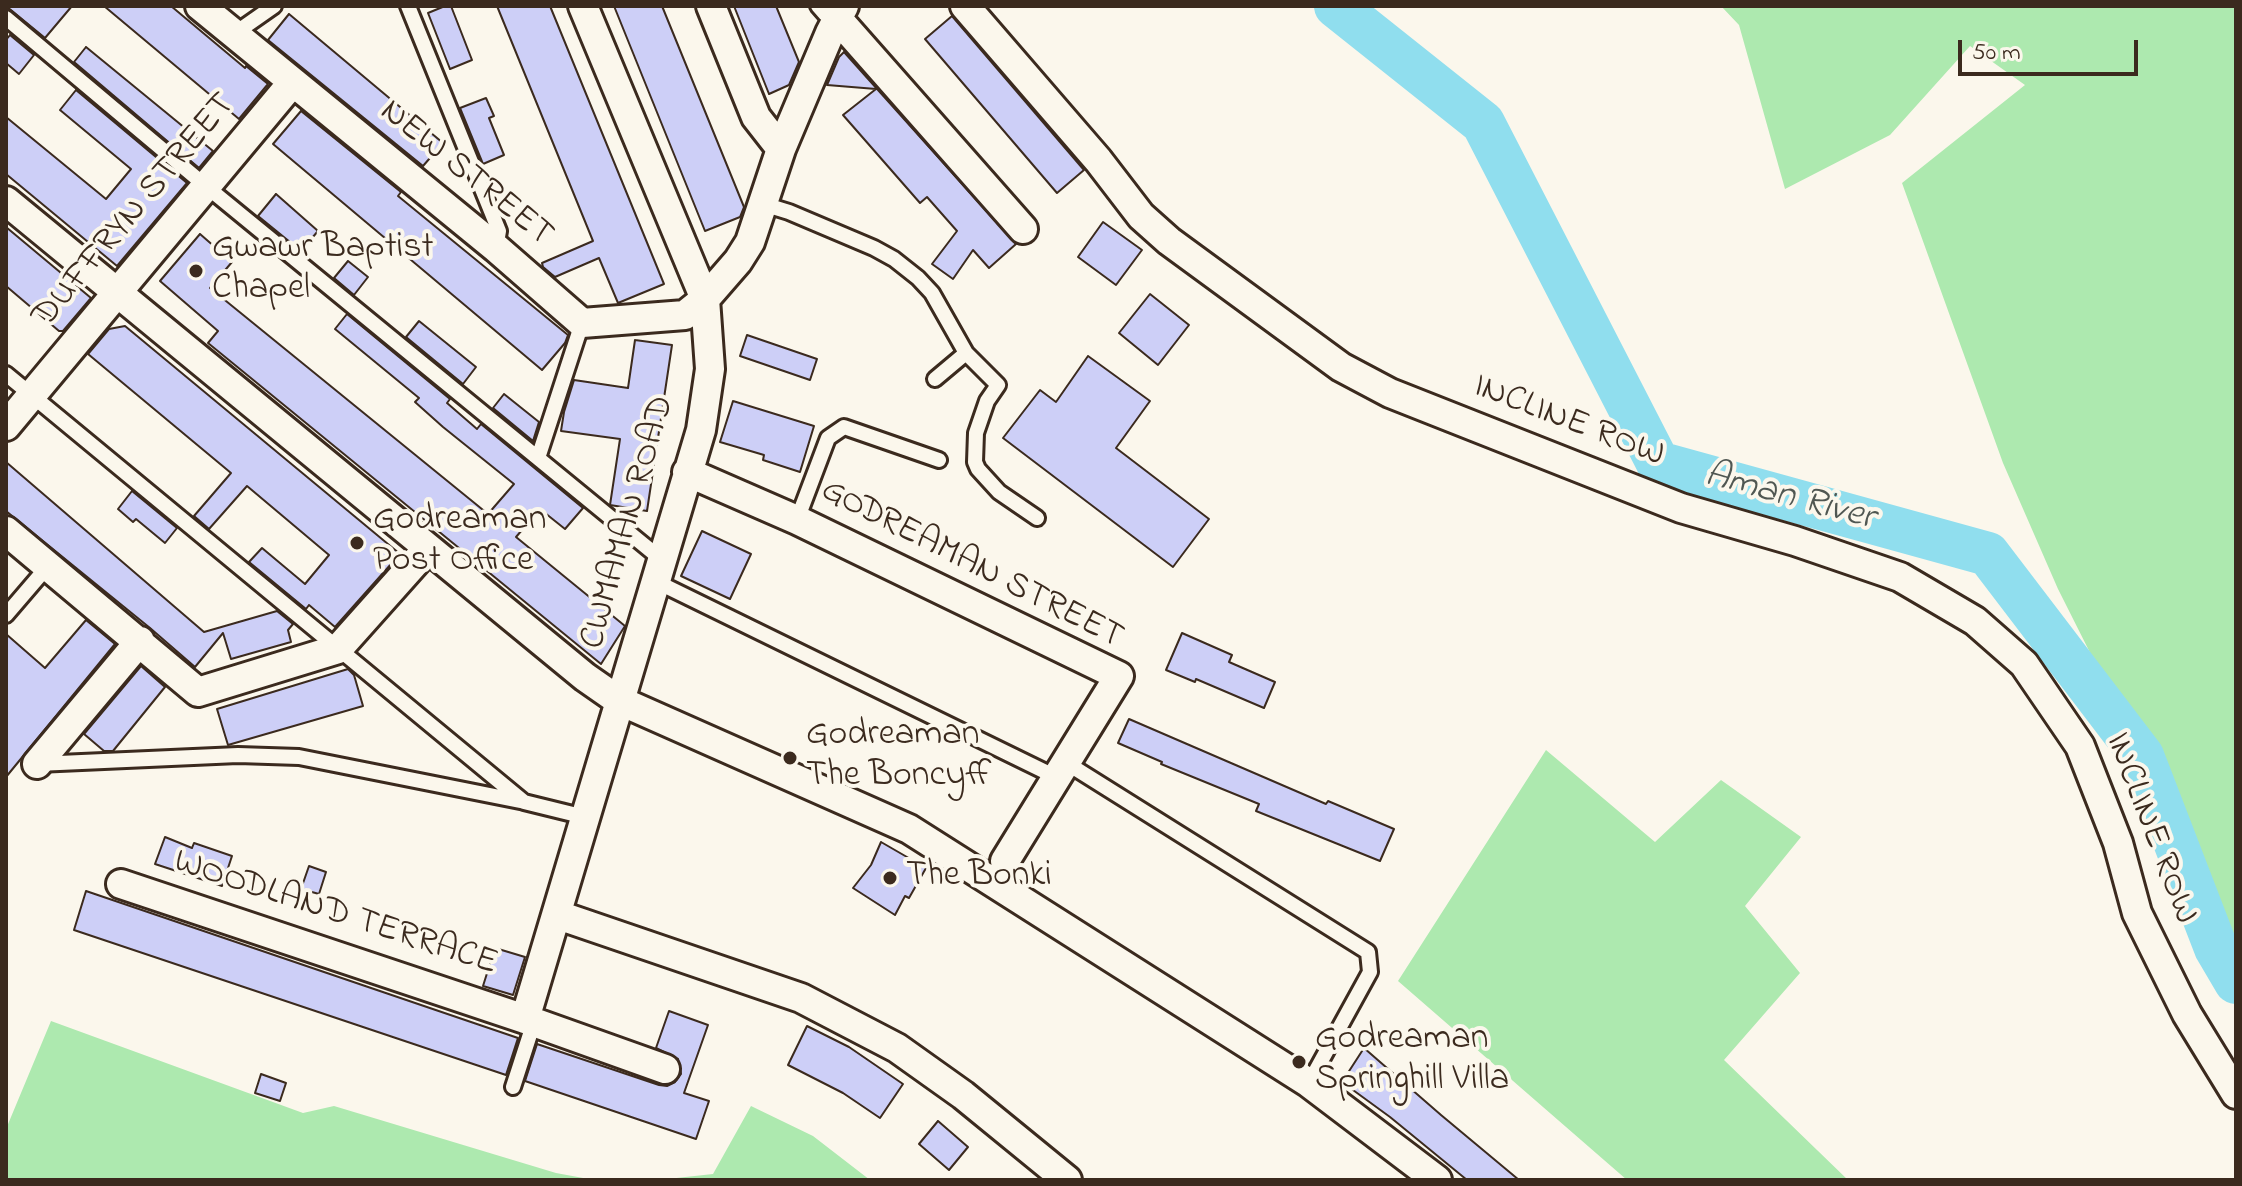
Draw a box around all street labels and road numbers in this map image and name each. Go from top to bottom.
street label: DUFFRYN STREET [25,86,247,338]
street label: NEW STREET [369,92,561,258]
street label: INCLINE ROW [1466,367,1670,479]
street label: CWMAMAN ROAD [573,391,687,655]
street label: GODREAMAN STREET [813,471,1129,661]
street label: INCLINE ROW [2093,727,2205,931]
street label: WOODLAND TERRACE [168,842,502,988]

